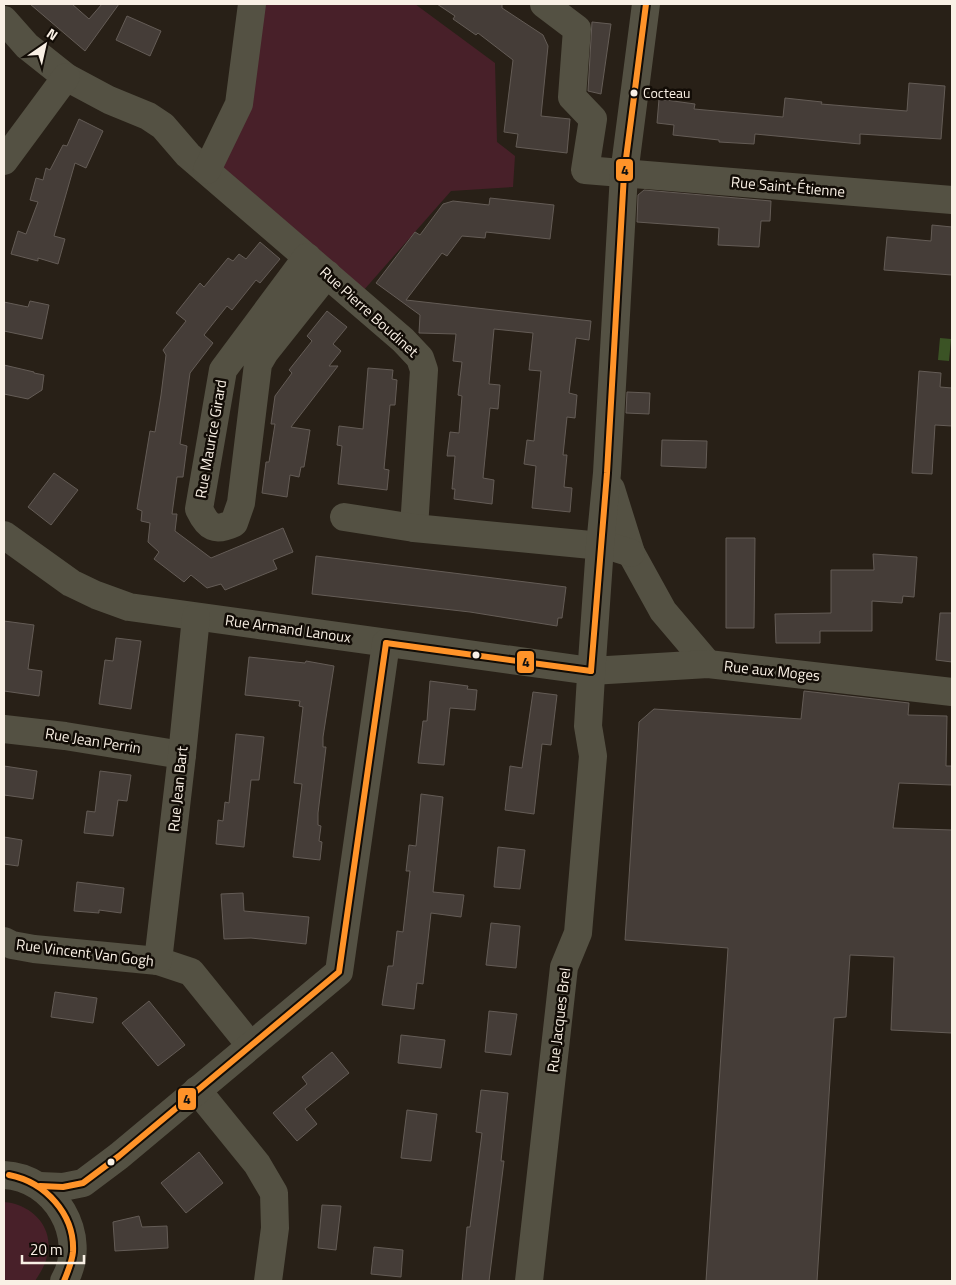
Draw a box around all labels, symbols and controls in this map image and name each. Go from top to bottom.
north arrow [20,20,70,70]
text: N [43,22,62,45]
place label: Cocteau [643,82,690,103]
marker: Cocteau [629,88,639,98]
line badge: 4 [615,158,634,182]
text: 4 [621,159,629,180]
street label: Rue Saint-Étienne [730,170,846,203]
street label: Rue Pierre Boudinet [315,261,424,363]
street label: Rue Maurice Girard [189,378,232,500]
street label: Rue Armand Lanoux [224,608,353,649]
unlabelled marker [471,650,481,660]
line badge: 4 [516,650,535,674]
text: 4 [522,651,530,672]
street label: Rue aux Moges [723,654,821,687]
street label: Rue Jean Perrin [43,722,143,759]
street label: Rue Jean Bart [162,744,194,833]
street label: Rue Vincent Van Gogh [15,933,155,972]
street label: Rue Jacques Brel [541,966,576,1074]
line badge: 4 [177,1087,197,1111]
text: 4 [183,1088,191,1109]
unlabelled marker [106,1157,116,1167]
scale bar [22,1232,85,1264]
text: 20 m [30,1238,63,1261]

